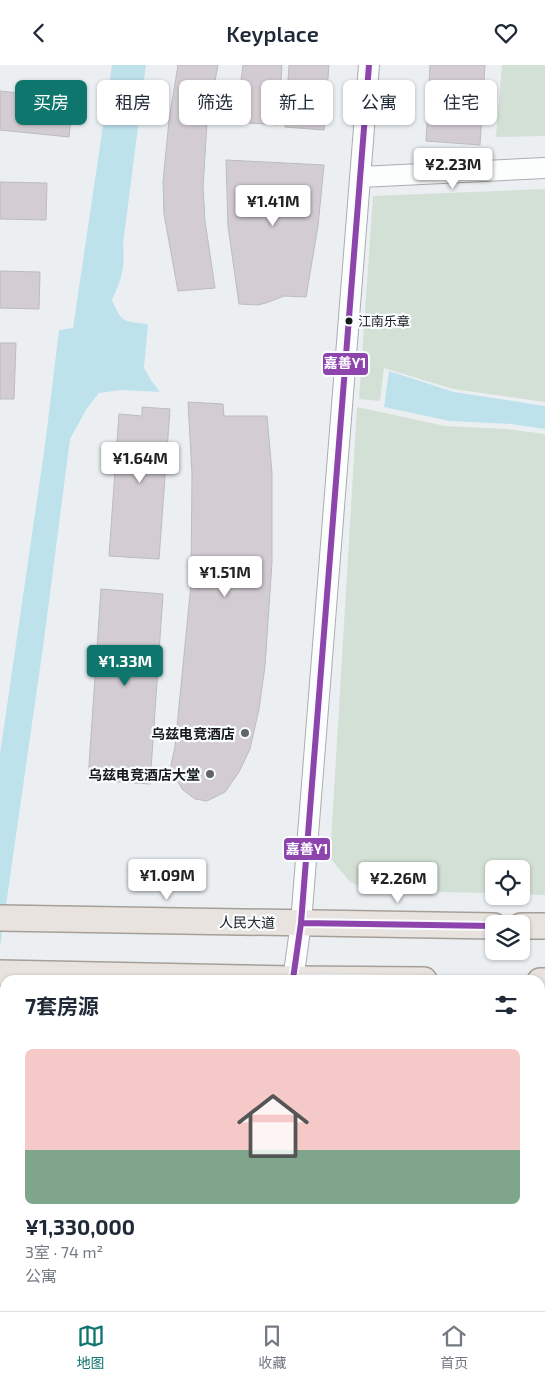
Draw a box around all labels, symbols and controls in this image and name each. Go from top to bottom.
icon: back [25,19,53,47]
icon: heart [492,19,520,47]
text: Keyplace [226,20,319,46]
chip: 买房 [15,80,87,125]
chip: 租房 [97,80,169,125]
chip: 筛选 [179,80,251,125]
chip: 新上 [261,80,333,125]
chip: 公寓 [343,80,415,125]
chip: 住宅 [425,80,497,125]
pin: ¥2.23M [412,147,494,190]
text: ¥2.23M [425,154,481,173]
pin: ¥1.41M [232,185,314,227]
text: ¥1.41M [246,191,300,210]
place label: 江南乐章 [358,313,410,329]
marker: 江南乐章 [344,316,354,326]
line badge: 嘉善Y1 [322,352,369,376]
text: 嘉善Y1 [324,354,366,371]
pin: ¥1.64M [99,441,181,484]
text: ¥1.64M [112,448,168,467]
pin: ¥1.51M [184,555,266,598]
text: ¥1.51M [199,562,251,581]
pin: ¥1.33M [84,645,166,687]
text: ¥1.33M [98,651,152,670]
place label: 乌兹电竞酒店 [151,725,235,742]
marker: 乌兹电竞酒店 [239,727,251,739]
place label: 乌兹电竞酒店大堂 [88,766,200,783]
marker: 乌兹电竞酒店大堂 [204,768,216,780]
line badge: 嘉善Y1 [283,837,331,861]
text: 嘉善Y1 [286,840,328,857]
pin: ¥1.09M [126,859,208,901]
map controls [485,860,530,960]
button: locate [485,860,530,905]
pin: ¥2.26M [357,861,439,904]
text: ¥1.09M [139,865,195,884]
text: ¥2.26M [369,868,427,887]
street label: 人民大道 [219,913,275,931]
button: layers [485,915,530,960]
icon: filters [492,991,520,1019]
text: 7套房源 [25,993,99,1018]
icon: home [228,1081,318,1171]
text: ¥1,330,000 [25,1214,135,1239]
text: 3室 · 74 m² [25,1242,103,1261]
text: 公寓 [25,1266,57,1285]
tab: 地图 [77,1322,105,1372]
tab: 收藏 [258,1322,286,1372]
tab: 首页 [440,1322,468,1372]

